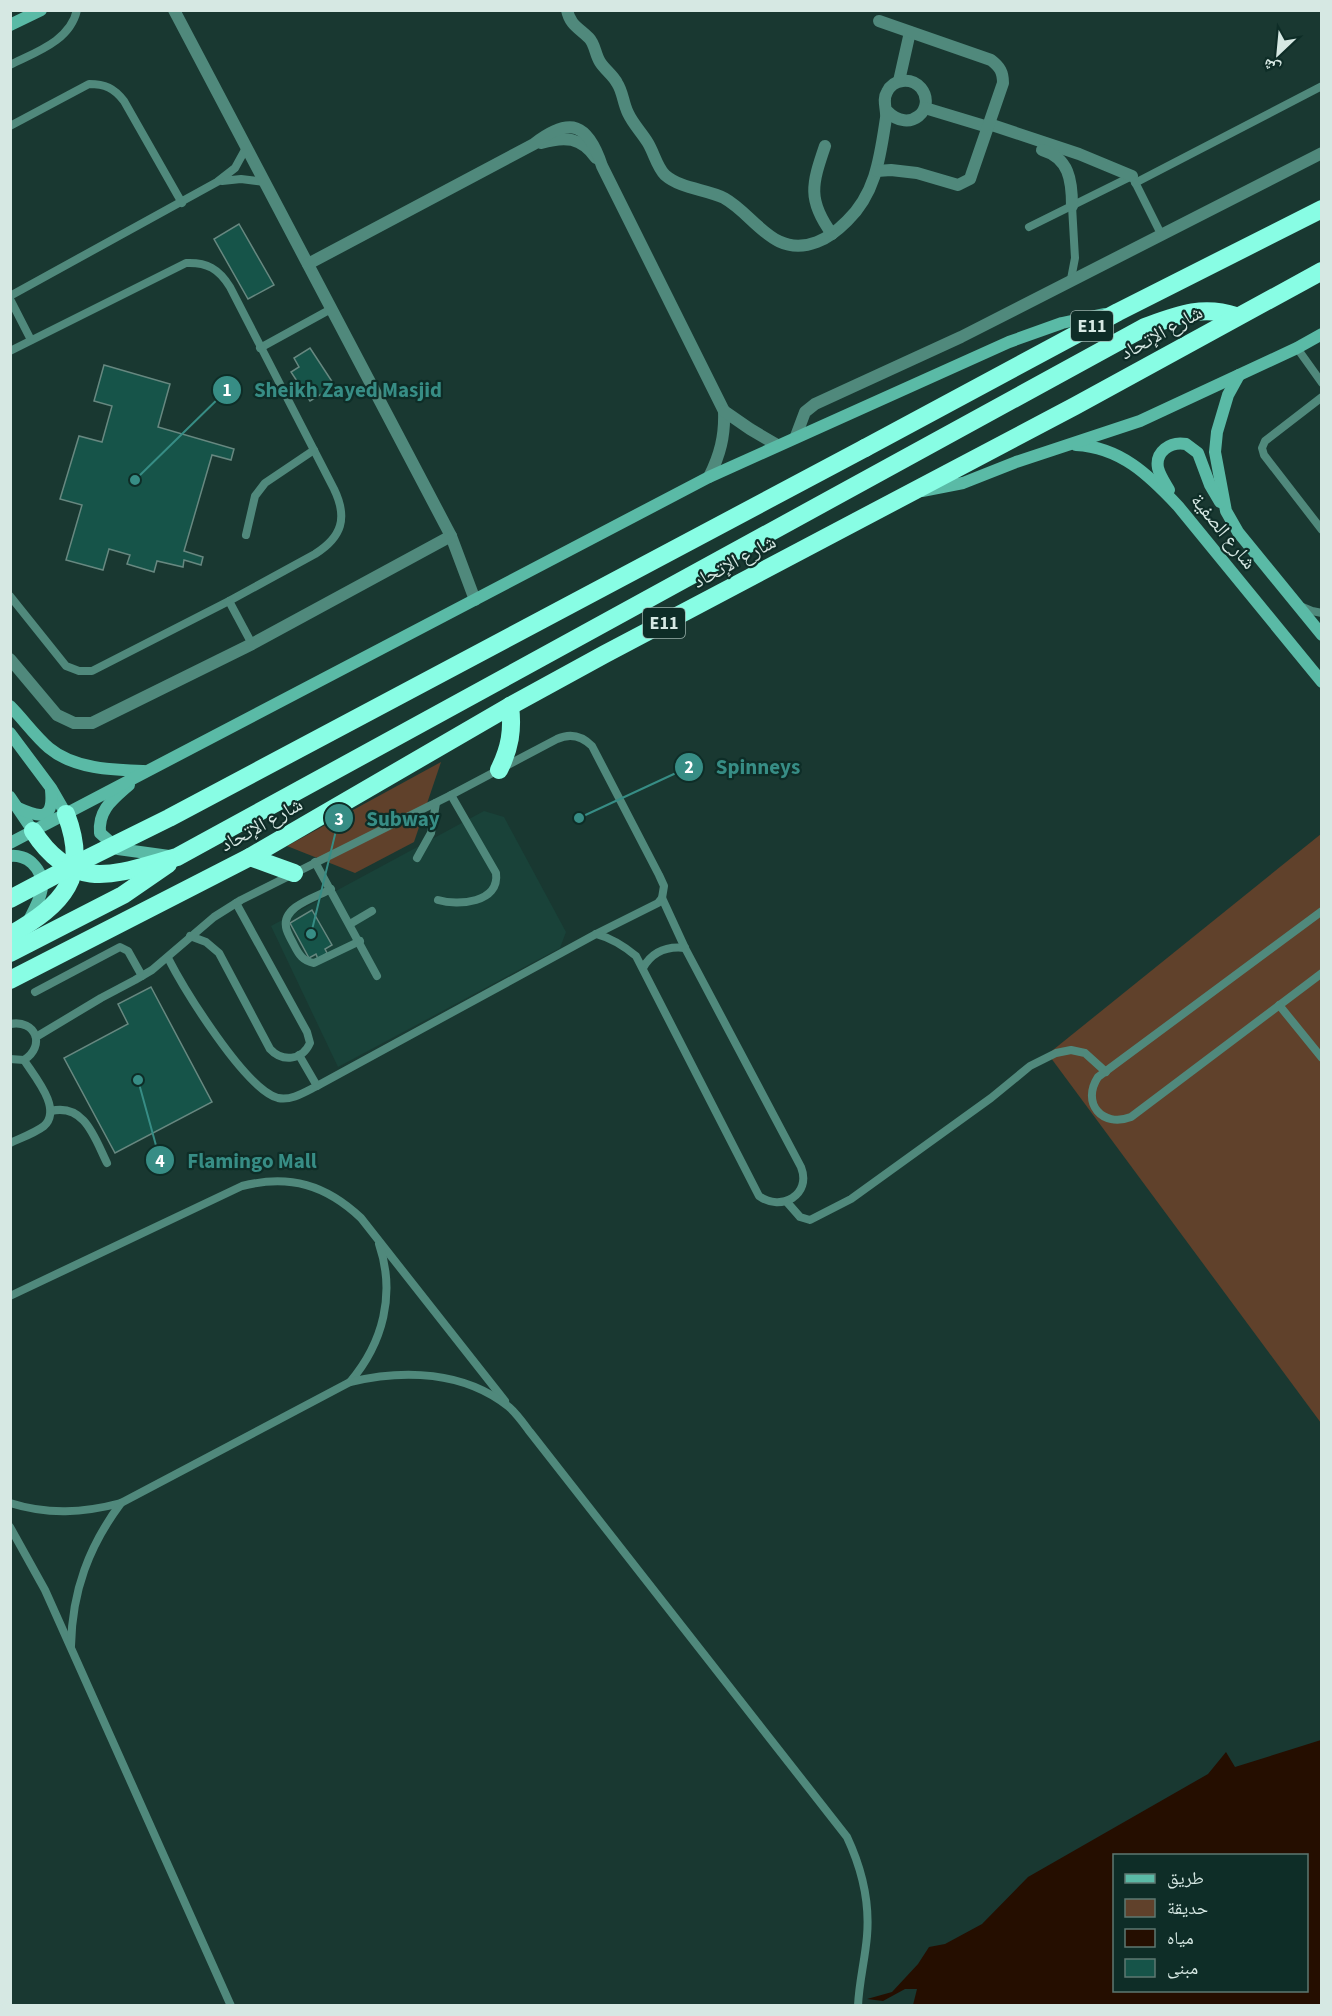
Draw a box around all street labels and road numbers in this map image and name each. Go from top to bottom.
street label: شارع الإتحاد [1115,299,1208,367]
road number: E11 [1071,311,1113,341]
street label: شارع الصفية [1184,488,1263,576]
street label: شارع الإتحاد [688,528,781,596]
road number: E11 [643,608,685,638]
street label: شارع الإتحاد [215,791,308,859]

